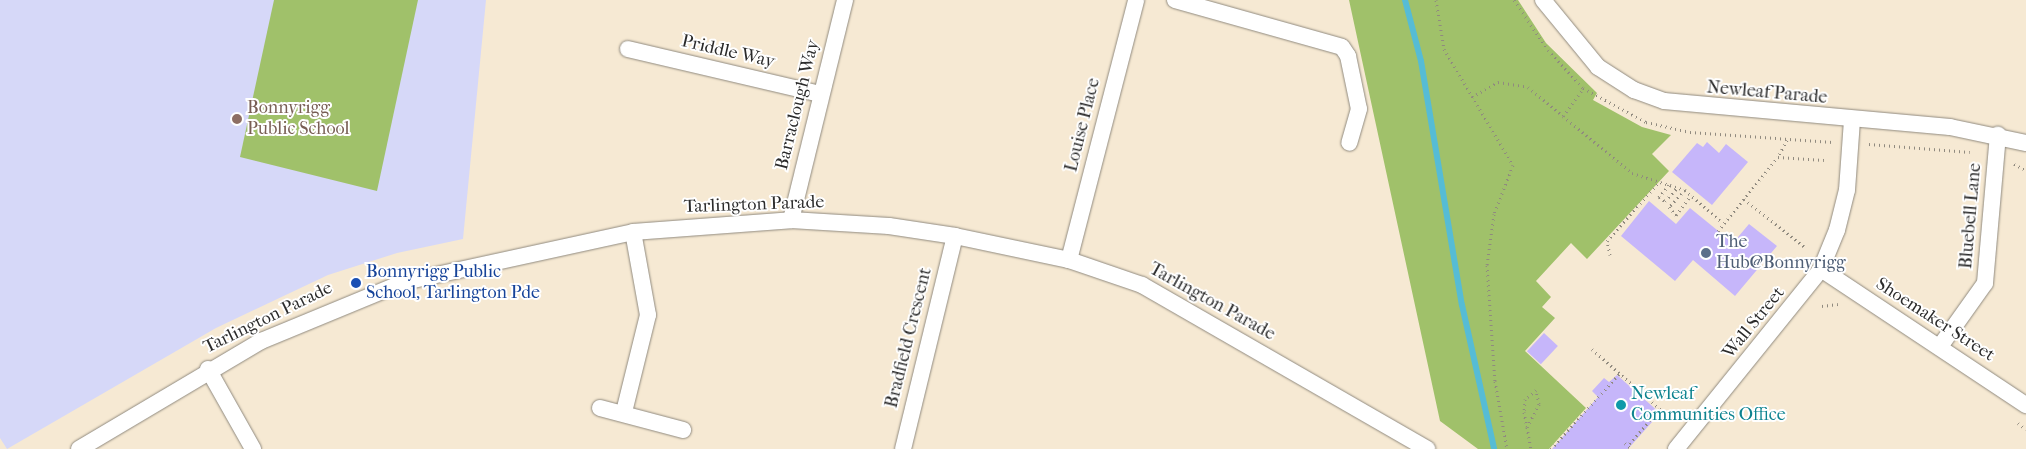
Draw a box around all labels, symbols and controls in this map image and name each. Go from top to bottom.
street label: Priddle Way [679,31,777,73]
street label: Barraclough Way [771,38,825,172]
street label: Louise Place [1061,76,1105,174]
street label: Newleaf Parade [1706,77,1828,109]
place label: Bonnyrigg Public School [247,98,349,140]
marker: Bonnyrigg Public School [231,113,243,125]
street label: Bluebell Lane [1956,162,1986,270]
street label: Tarlington Parade [683,192,825,218]
place label: The Hub@Bonnyrigg [1716,232,1846,274]
marker: The Hub@Bonnyrigg [1700,247,1712,259]
street label: Tarlington Parade [1145,258,1279,346]
place label: Bonnyrigg Public School, Tarlington Pde [366,262,540,304]
street label: Bradfield Crescent [881,266,937,410]
street label: Shoemaker Street [1871,273,1999,367]
street label: Tarlington Parade [200,277,336,359]
marker: Bonnyrigg Public School, Tarlington Pde [350,277,362,289]
street label: Wall Street [1719,283,1789,363]
place label: Newleaf Communities Office [1631,384,1786,426]
marker: Newleaf Communities Office [1615,399,1627,411]

